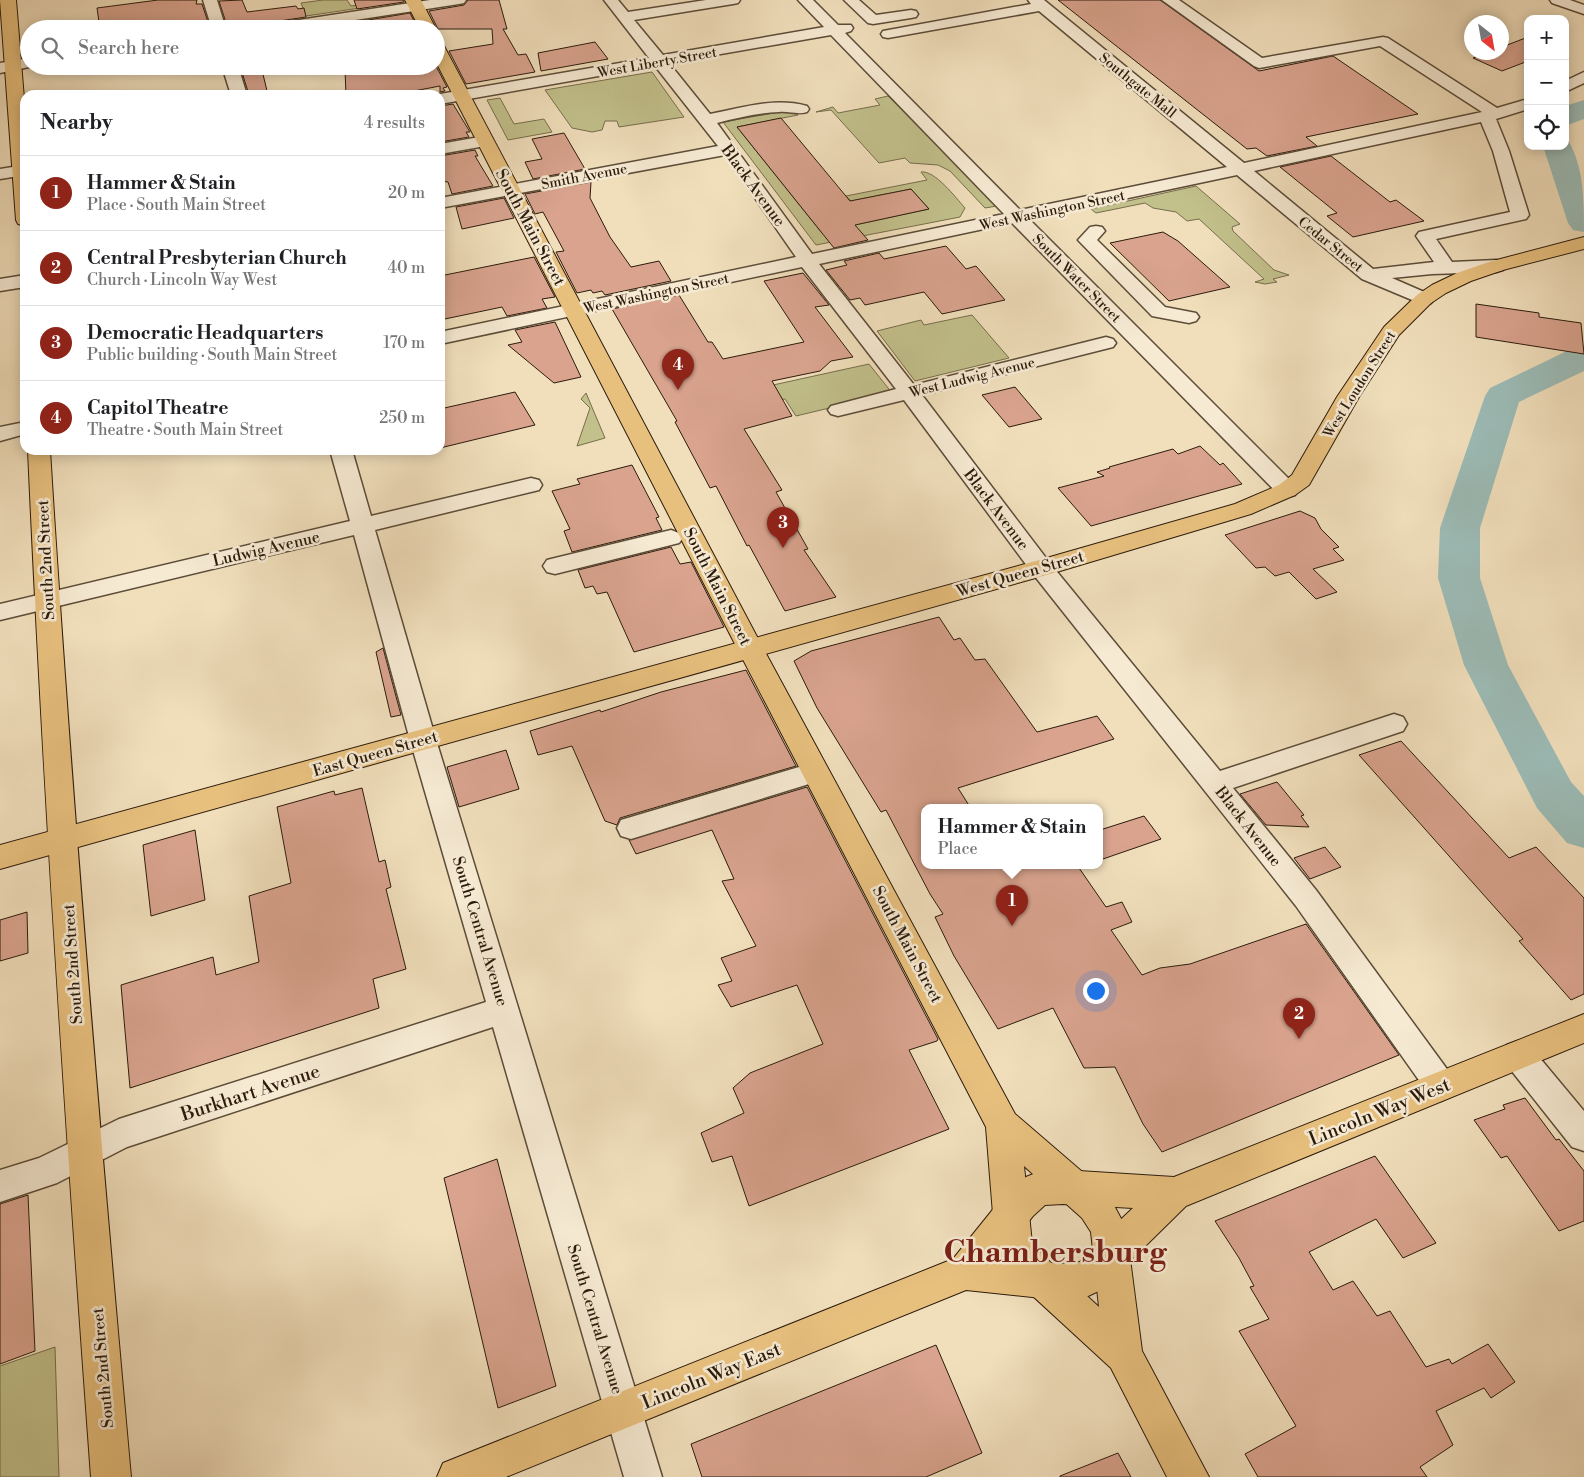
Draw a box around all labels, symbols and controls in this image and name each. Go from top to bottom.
north arrow [1464,15,1509,60]
map controls [1524,15,1569,150]
button: + [1524,15,1569,60]
search box [20,20,445,75]
icon: search [38,34,66,62]
text: Search here [78,36,179,60]
street label: West Liberty Street [595,44,718,83]
street label: Southgate Mall [1095,49,1180,122]
button: − [1524,60,1569,105]
button: locate [1524,105,1569,150]
text: Nearby [40,110,113,136]
text: 4 results [364,113,425,133]
street label: Black Avenue [716,140,790,231]
street label: Smith Avenue [540,160,629,194]
street label: South Main Street [491,165,570,290]
text: Hammer & Stain [87,171,236,195]
text: 1 [52,183,60,203]
text: 20 m [388,183,425,203]
street label: West Washington Street [977,187,1127,235]
text: Place · South Main Street [87,195,266,215]
street label: Cedar Street [1294,213,1367,277]
street label: South Water Street [1028,231,1124,327]
text: Central Presbyterian Church [87,246,347,270]
text: 2 [51,258,61,278]
text: 40 m [388,258,425,278]
text: Church · Lincoln Way West [87,270,277,290]
street label: West Washington Street [581,270,731,318]
text: Democratic Headquarters [87,321,324,345]
street label: West Loudon Street [1319,328,1400,442]
text: 3 [51,333,61,353]
text: 170 m [383,333,425,353]
text: Public building · South Main Street [87,345,337,365]
pin: 4 [662,349,694,390]
street label: West Ludwig Avenue [907,354,1037,403]
text: Capitol Theatre [87,396,228,420]
text: 4 [51,408,61,428]
text: 250 m [379,408,425,428]
text: Theatre · South Main Street [87,420,283,440]
street label: Black Avenue [959,464,1033,554]
street label: South 2nd Street [33,499,59,621]
pin: 3 [767,507,799,548]
street label: South Main Street [679,524,756,649]
street label: Ludwig Avenue [211,527,322,571]
street label: West Queen Street [953,546,1087,602]
street label: East Queen Street [310,726,441,781]
street label: Black Avenue [1210,782,1286,871]
popup [921,804,1103,869]
text: Hammer & Stain [938,815,1086,839]
text: Place [938,839,978,859]
street label: South Central Avenue [448,854,512,1009]
street label: South Main Street [868,882,947,1007]
pin: 1 [996,885,1028,926]
street label: South 2nd Street [59,903,87,1025]
your location [1083,978,1109,1004]
pin: 2 [1283,998,1315,1039]
street label: Burkhart Avenue [177,1059,323,1127]
street label: Lincoln Way West [1305,1072,1454,1151]
district label: Chambersburg [944,1233,1168,1272]
street label: South Central Avenue [563,1242,627,1397]
street label: South 2nd Street [88,1307,118,1429]
street label: Lincoln Way East [638,1337,785,1415]

